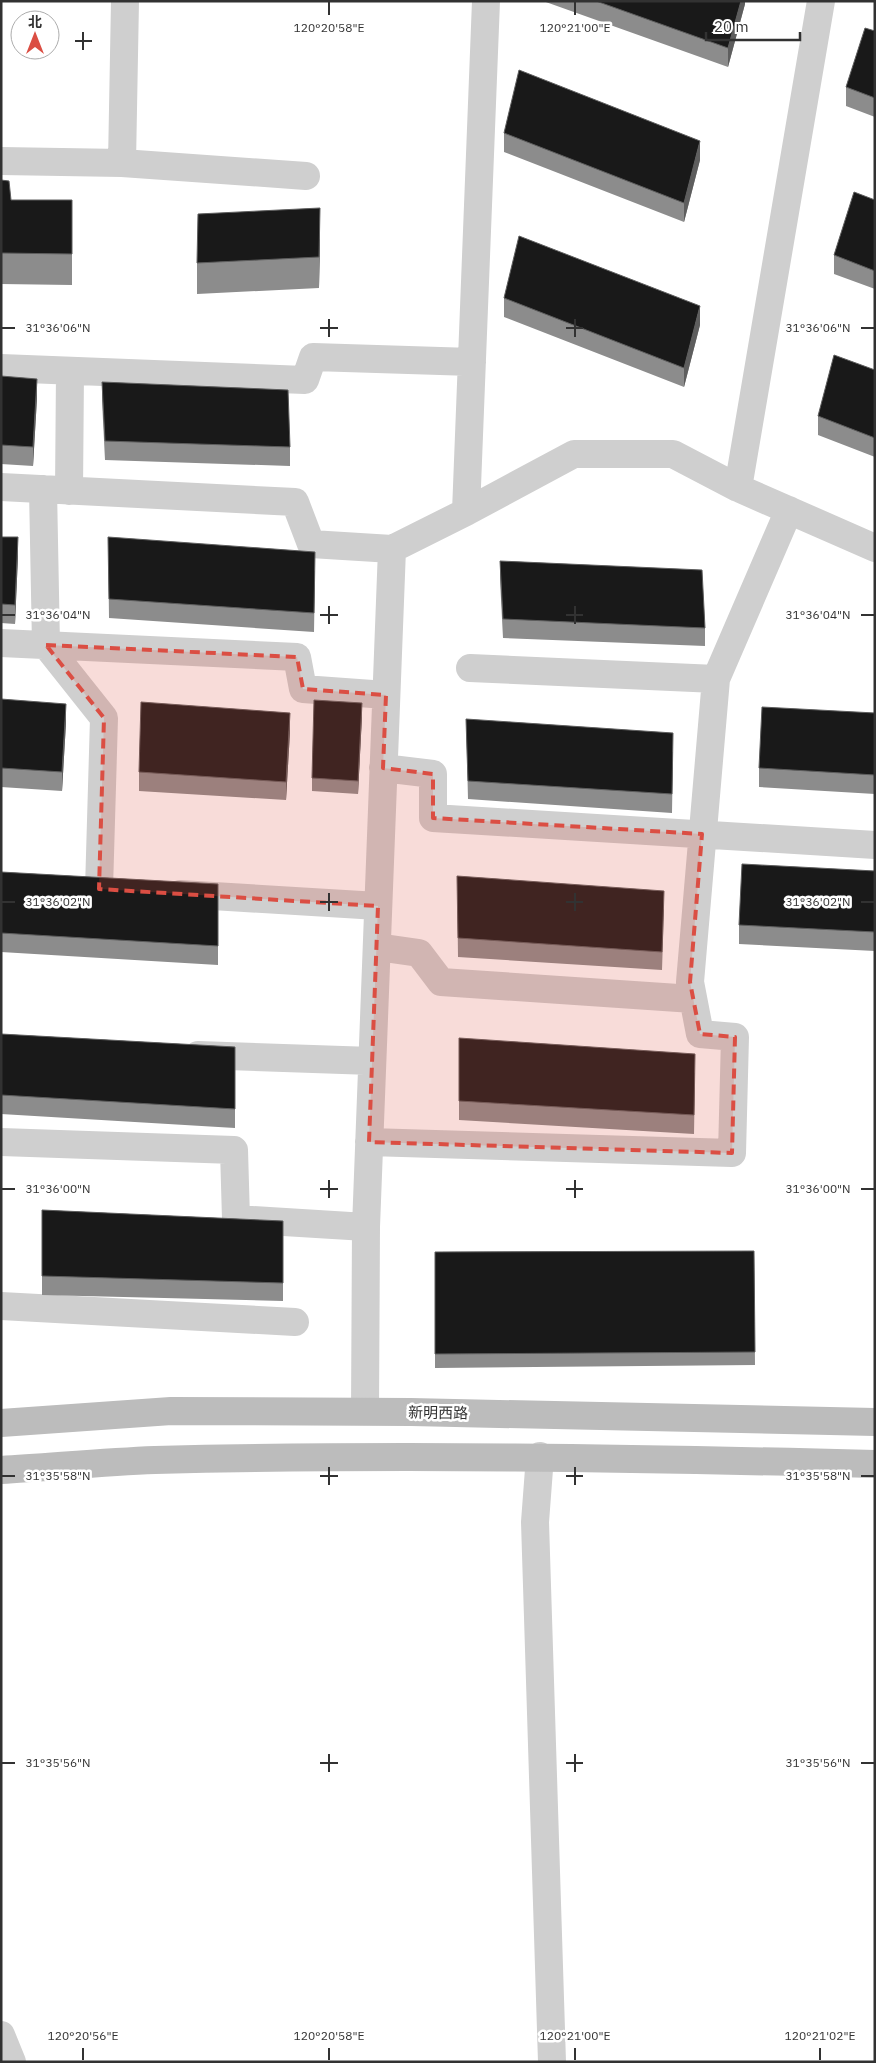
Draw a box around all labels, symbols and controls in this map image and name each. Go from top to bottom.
north arrow [10,10,60,60]
scale bar [706,10,800,42]
text: 北 [28,13,42,31]
text: 20 m [714,17,749,36]
text: 120°20'58"E [294,20,364,35]
text: 120°21'00"E [540,20,610,35]
text: 31°36'06"N [25,320,91,335]
text: 31°36'06"N [785,320,851,335]
text: 31°36'04"N [25,607,91,622]
text: 31°36'04"N [785,607,851,622]
text: 31°36'02"N [25,894,91,909]
text: 31°36'02"N [785,894,851,909]
text: 31°36'00"N [25,1181,91,1196]
text: 31°36'00"N [785,1181,851,1196]
street label: 新明西路 [408,1402,468,1423]
text: 31°35'58"N [25,1468,91,1483]
text: 31°35'58"N [785,1468,851,1483]
text: 31°35'56"N [25,1755,91,1770]
text: 31°35'56"N [785,1755,851,1770]
text: 120°20'56"E [48,2028,118,2043]
text: 120°20'58"E [294,2028,364,2043]
text: 120°21'00"E [540,2028,610,2043]
text: 120°21'02"E [785,2028,855,2043]

